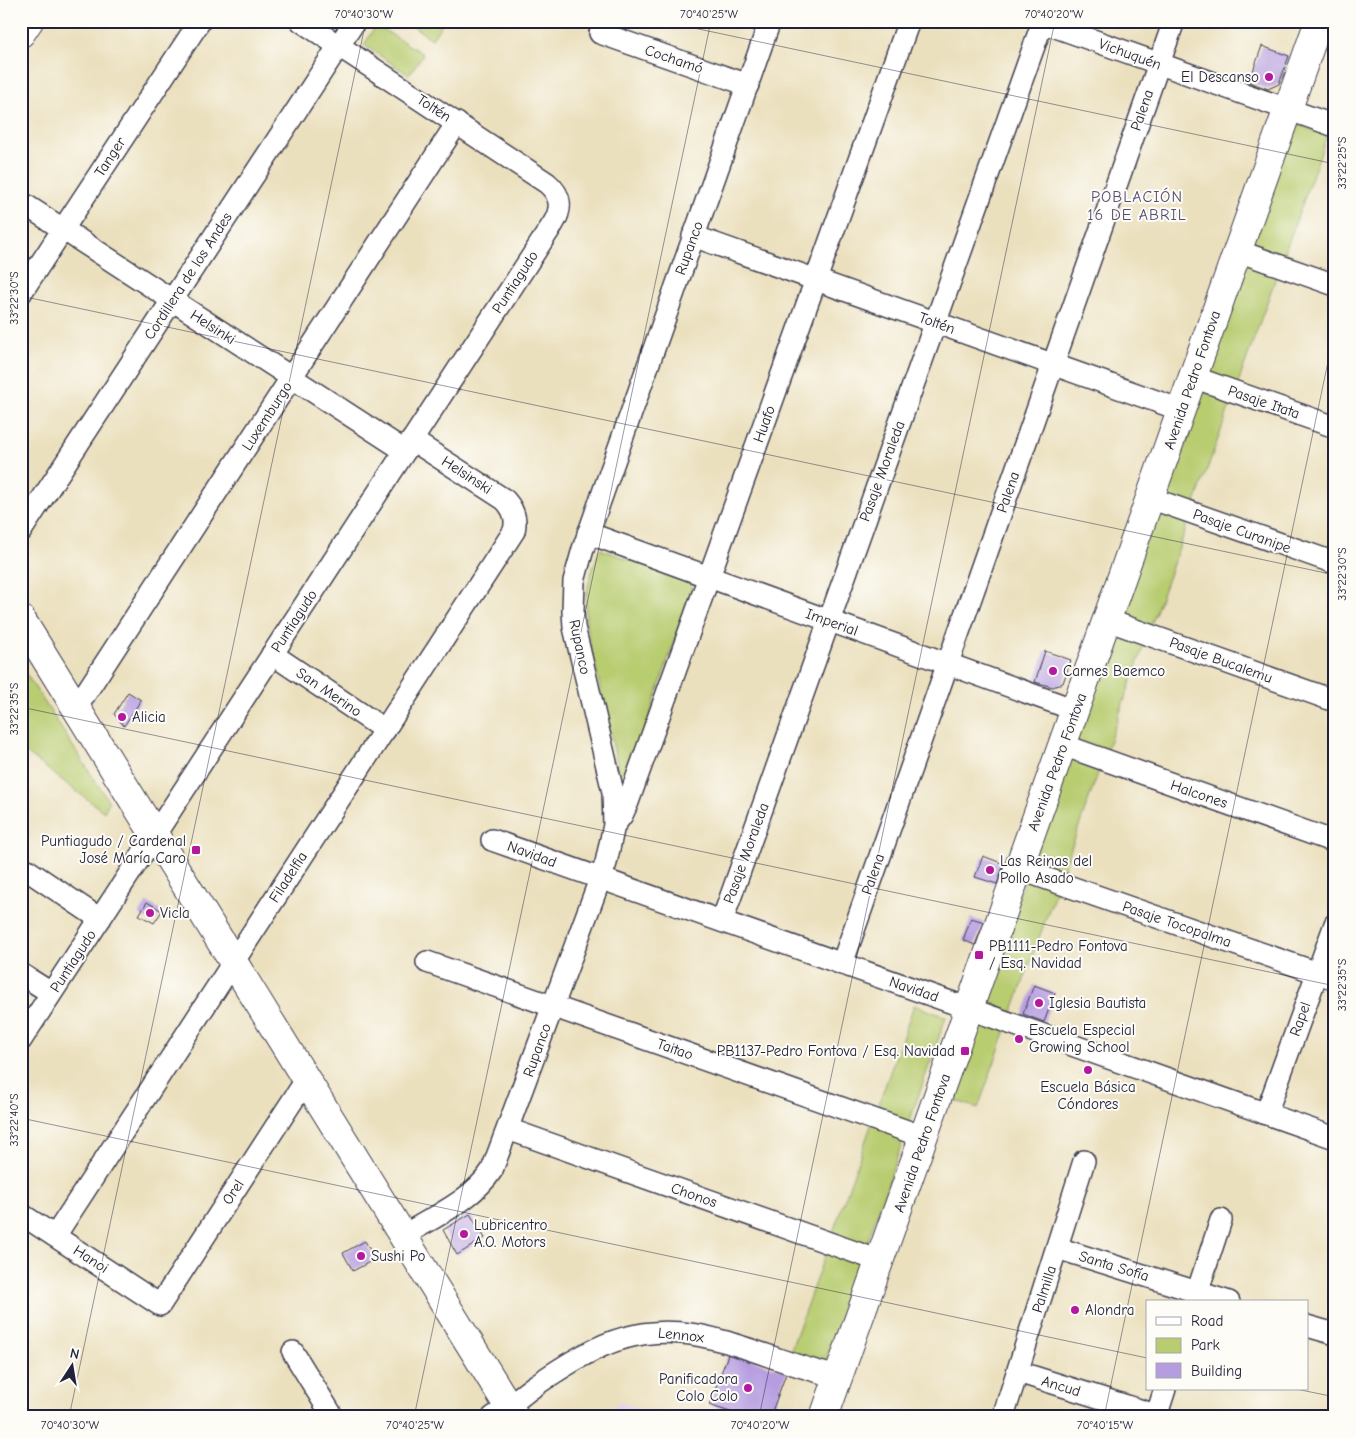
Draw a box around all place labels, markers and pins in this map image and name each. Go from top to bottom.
place label: El Descanso [1181,68,1259,86]
marker: El Descanso [1263,71,1275,83]
place label: Carnes Baemco [1063,662,1165,680]
marker: Carnes Baemco [1047,665,1059,677]
place label: Alicia [132,708,166,726]
marker: Alicia [116,711,128,723]
place label: Puntiagudo / Cardenal José María Caro [41,832,186,867]
marker: Puntiagudo / Cardenal José María Caro [190,844,202,856]
place label: Las Reinas del Pollo Asado [1000,852,1092,887]
marker: Las Reinas del Pollo Asado [984,864,996,876]
place label: Vicla [160,904,190,922]
marker: Vicla [144,907,156,919]
place label: PB1111-Pedro Fontova / Esq. Navidad [989,937,1128,972]
marker: PB1111-Pedro Fontova / Esq. Navidad [973,949,985,961]
place label: Iglesia Bautista [1049,994,1146,1012]
marker: Iglesia Bautista [1033,997,1045,1009]
place label: Escuela Especial Growing School [1029,1021,1135,1056]
marker: Escuela Especial Growing School [1013,1033,1025,1045]
place label: PB1137-Pedro Fontova / Esq. Navidad [717,1042,955,1060]
marker: PB1137-Pedro Fontova / Esq. Navidad [959,1045,971,1057]
marker: Escuela Básica Cóndores [1082,1064,1094,1076]
place label: Escuela Básica Cóndores [1040,1078,1136,1113]
place label: Lubricentro A.O. Motors [474,1216,547,1251]
marker: Lubricentro A.O. Motors [458,1228,470,1240]
place label: Sushi Po [371,1247,425,1265]
marker: Sushi Po [355,1250,367,1262]
place label: Alondra [1085,1301,1135,1319]
marker: Alondra [1069,1304,1081,1316]
place label: Panificadora Colo Colo [659,1370,738,1405]
marker: Panificadora Colo Colo [742,1382,754,1394]

